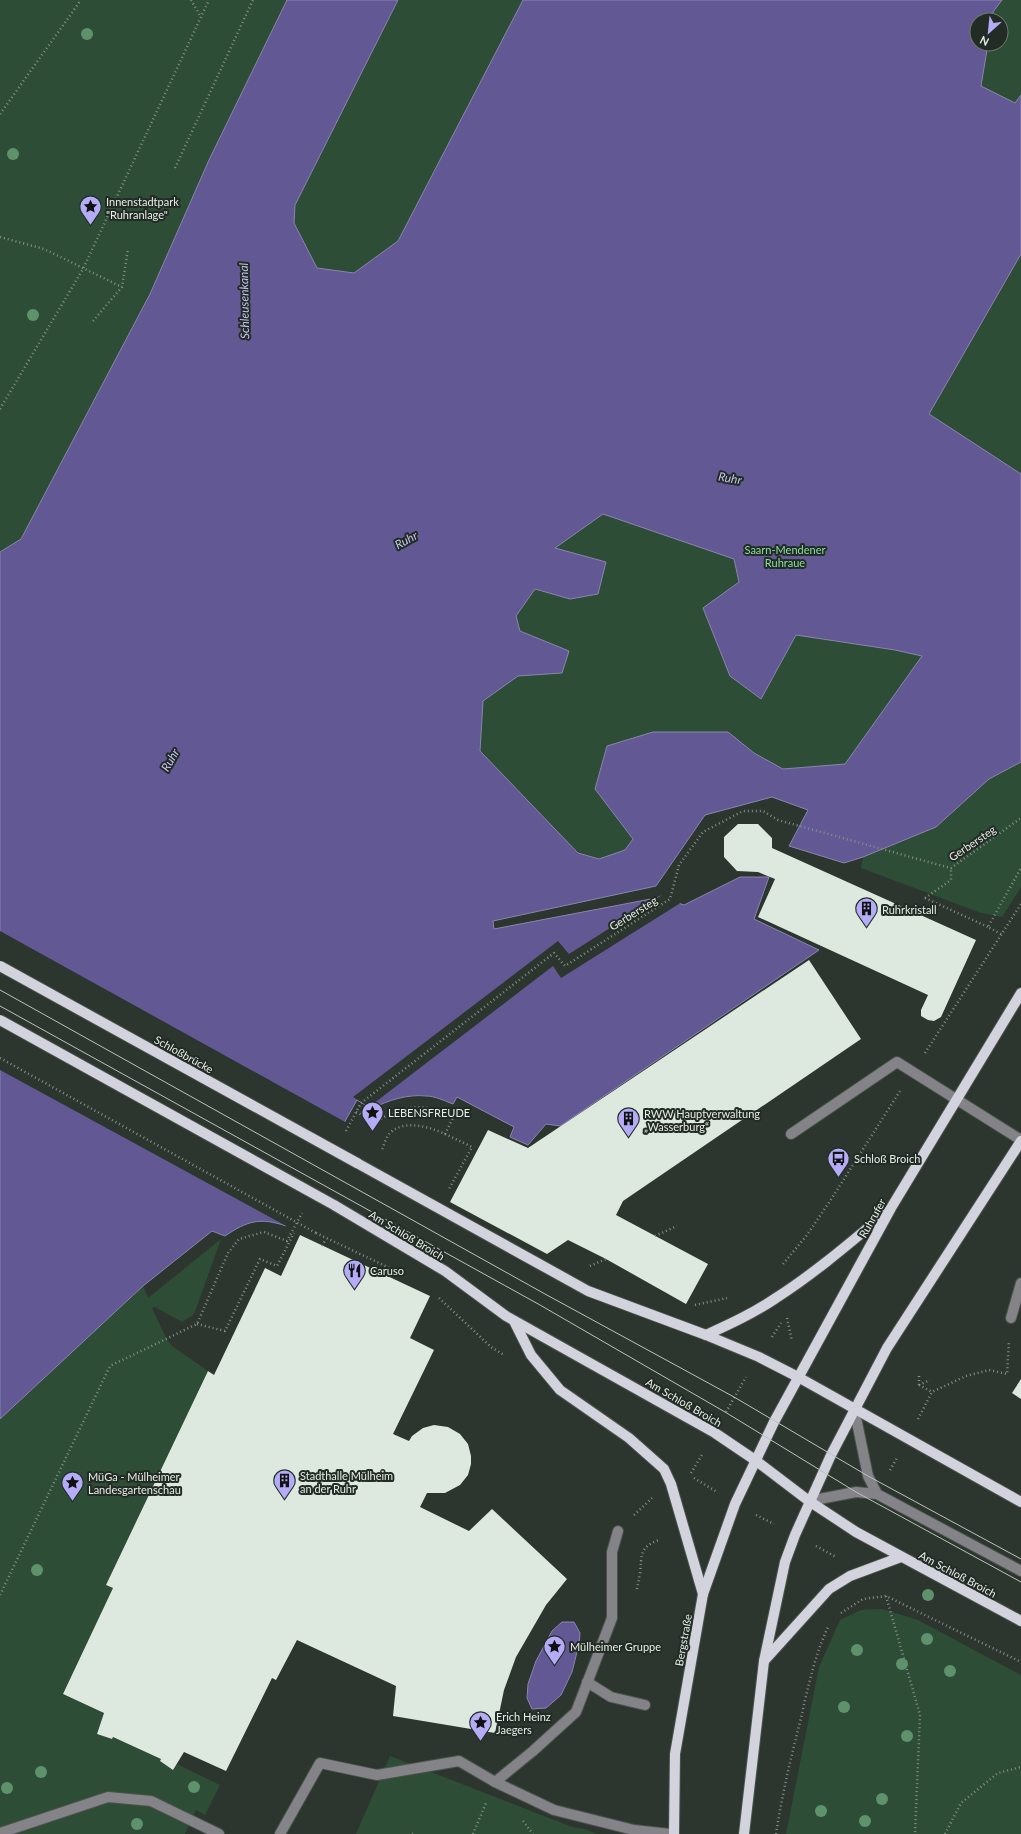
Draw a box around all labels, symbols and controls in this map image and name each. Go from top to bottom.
north arrow [969,12,1009,52]
text: N [978,34,991,49]
place icon: Innenstadtpark "Ruhranlage" [77,194,103,227]
place label: Innenstadtpark "Ruhranlage" [106,195,179,221]
water label: Schleusenkanal [236,262,252,339]
water label: Ruhr [717,469,744,487]
water label: Ruhr [392,527,421,552]
park label: Saarn-Mendener Ruhraue [745,543,825,569]
water label: Ruhr [158,745,183,774]
street label: Gerbersteg [946,822,998,863]
street label: Gerbersteg [607,893,660,933]
building icon: Ruhrkristall [854,896,880,929]
place label: Ruhrkristall [882,903,937,916]
street label: Schloßbrücke [152,1033,216,1076]
place icon: LEBENSFREUDE [359,1099,385,1132]
place label: LEBENSFREUDE [388,1106,470,1119]
building icon: RWW Hauptverwaltung „Wasserburg“ [615,1106,641,1139]
place label: RWW Hauptverwaltung „Wasserburg“ [644,1107,760,1133]
bus stop icon: Schloß Broich [825,1145,851,1178]
place label: Schloß Broich [854,1152,920,1165]
street label: Ruhrufer [856,1196,888,1240]
street label: Am Schloß Broich [367,1207,447,1263]
restaurant icon: Caruso [341,1257,367,1290]
place label: Caruso [370,1264,404,1277]
street label: Am Schloß Broich [644,1375,724,1429]
building icon: Stadthalle Mülheim an der Ruhr [272,1468,298,1501]
place icon: MüGa - Mülheimer Landesgartenschau [60,1469,86,1502]
place label: Stadthalle Mülheim an der Ruhr [300,1469,393,1495]
place label: MüGa - Mülheimer Landesgartenschau [88,1470,181,1496]
street label: Am Schloß Broich [917,1548,999,1600]
street label: Bergstraße [672,1613,694,1667]
place icon: Mülheimer Gruppe [541,1633,567,1666]
place label: Mülheimer Gruppe [570,1640,661,1653]
place icon: Erich Heinz Jaegers [468,1709,494,1742]
place label: Erich Heinz Jaegers [496,1710,551,1736]

